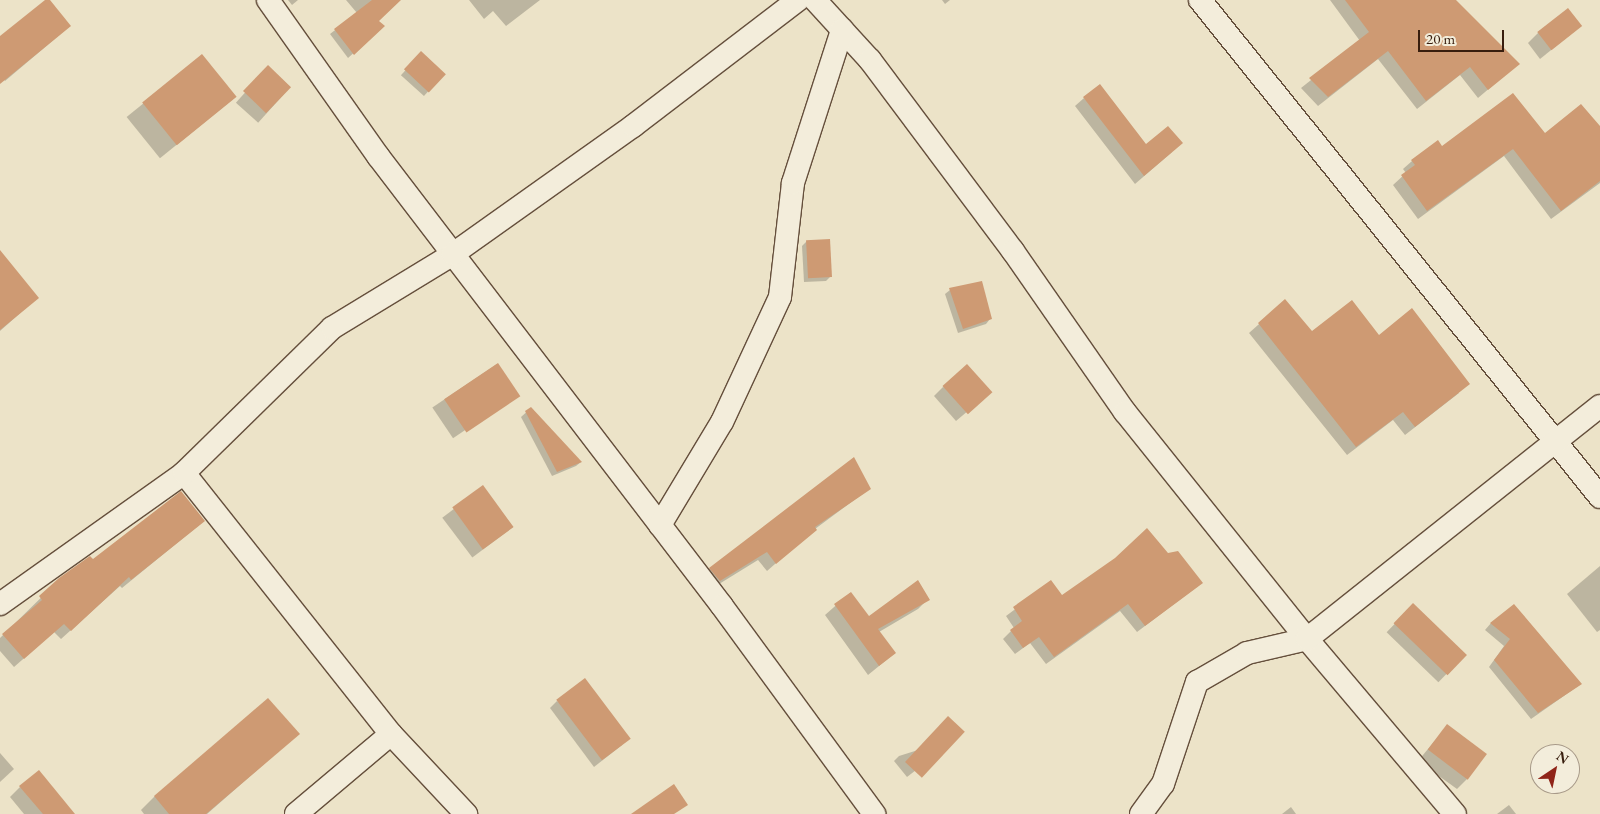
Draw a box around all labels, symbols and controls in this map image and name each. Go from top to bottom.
scale bar [1420,20,1506,52]
text: 20 m [1426,29,1455,48]
north arrow [1530,744,1580,794]
text: N [1553,747,1573,768]

